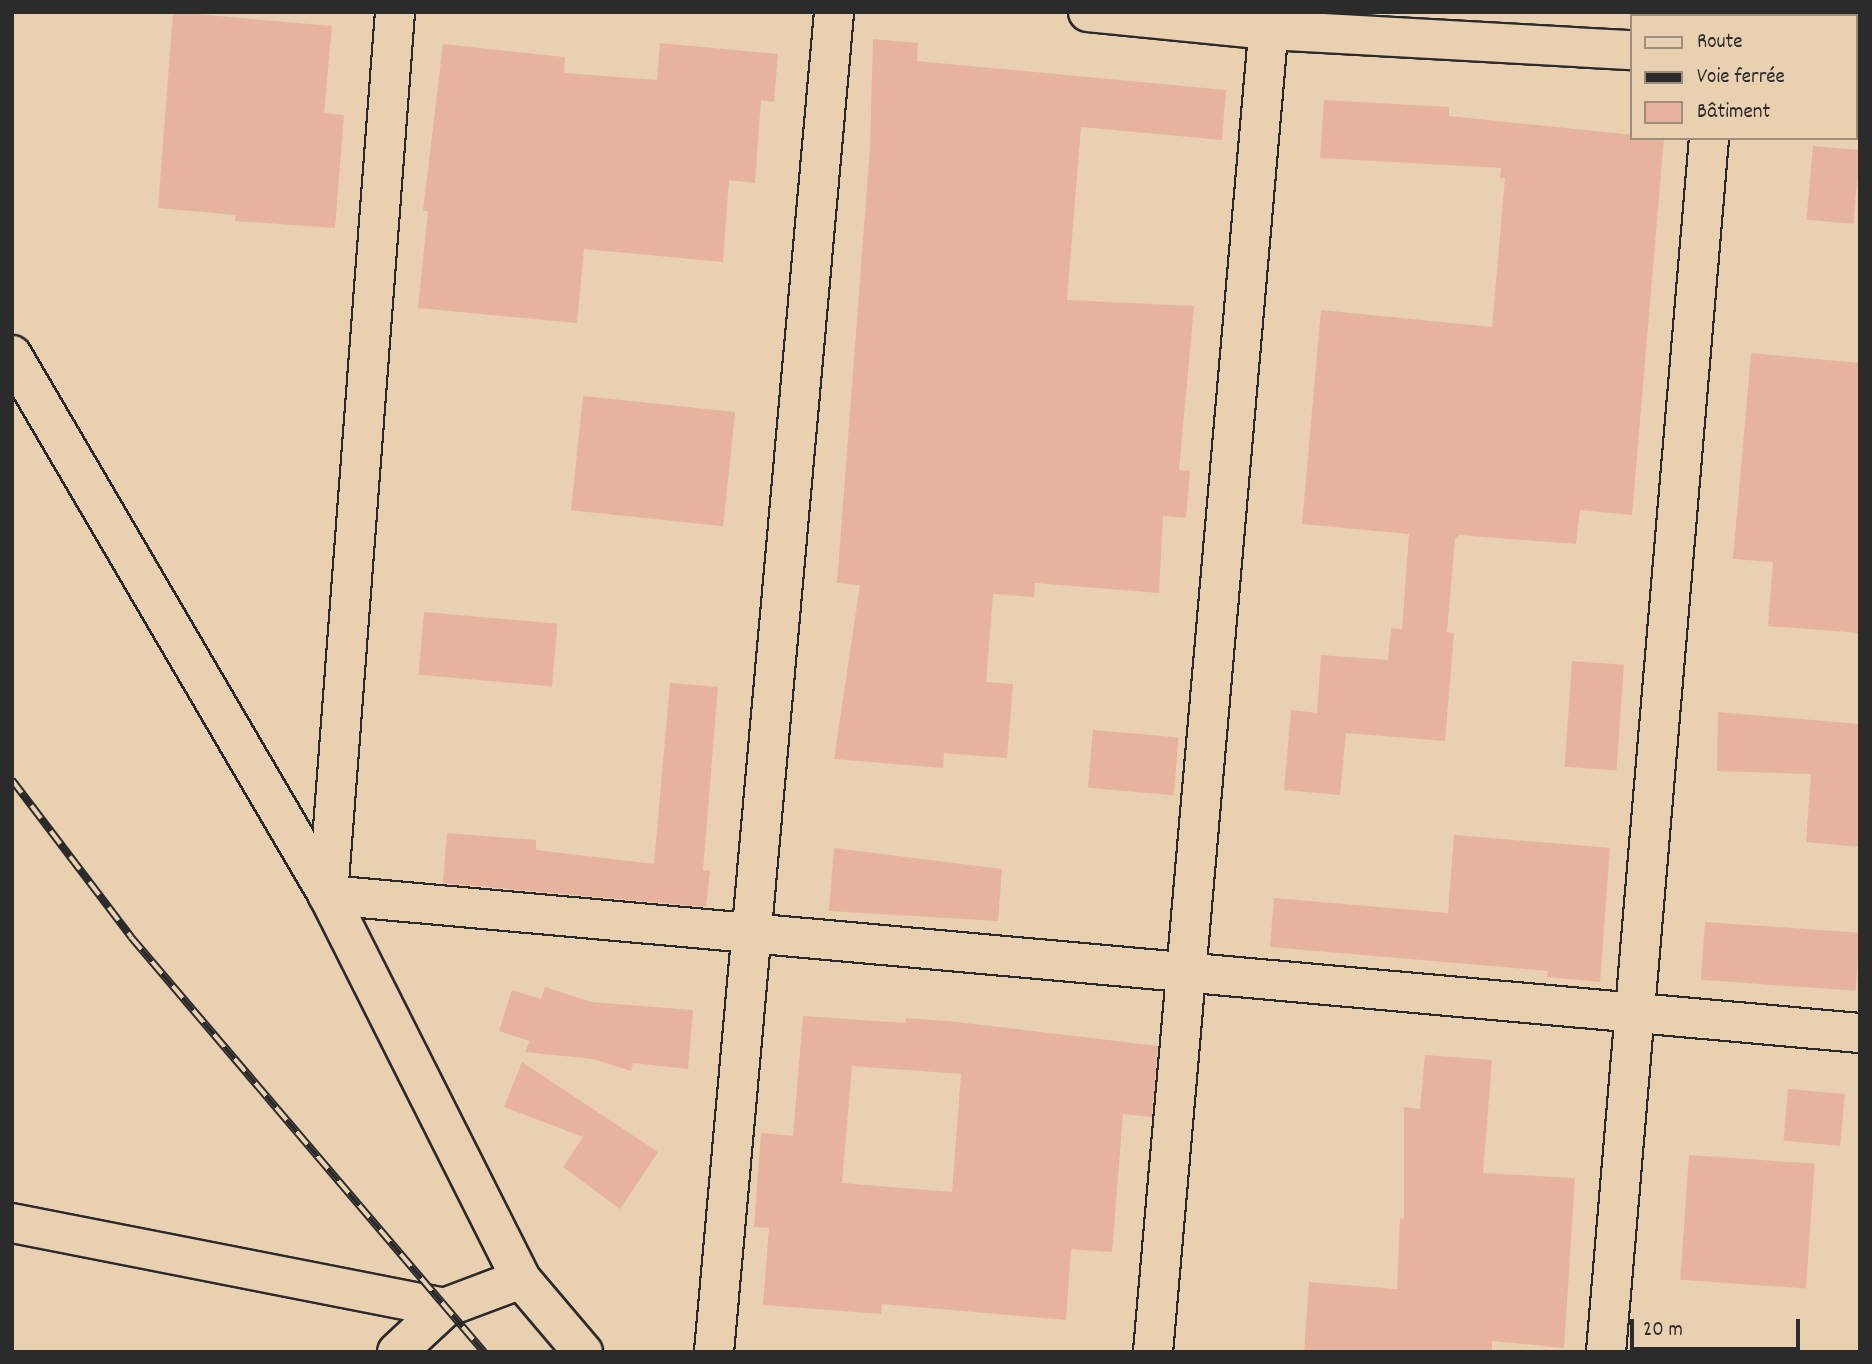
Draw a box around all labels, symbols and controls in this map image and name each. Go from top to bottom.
legend [1630,14,1858,140]
text: Route [1697,28,1743,58]
text: Voie ferrée [1697,63,1785,93]
text: Bâtiment [1697,98,1770,128]
scale bar [1634,1304,1804,1348]
text: 20 m [1643,1316,1683,1346]

